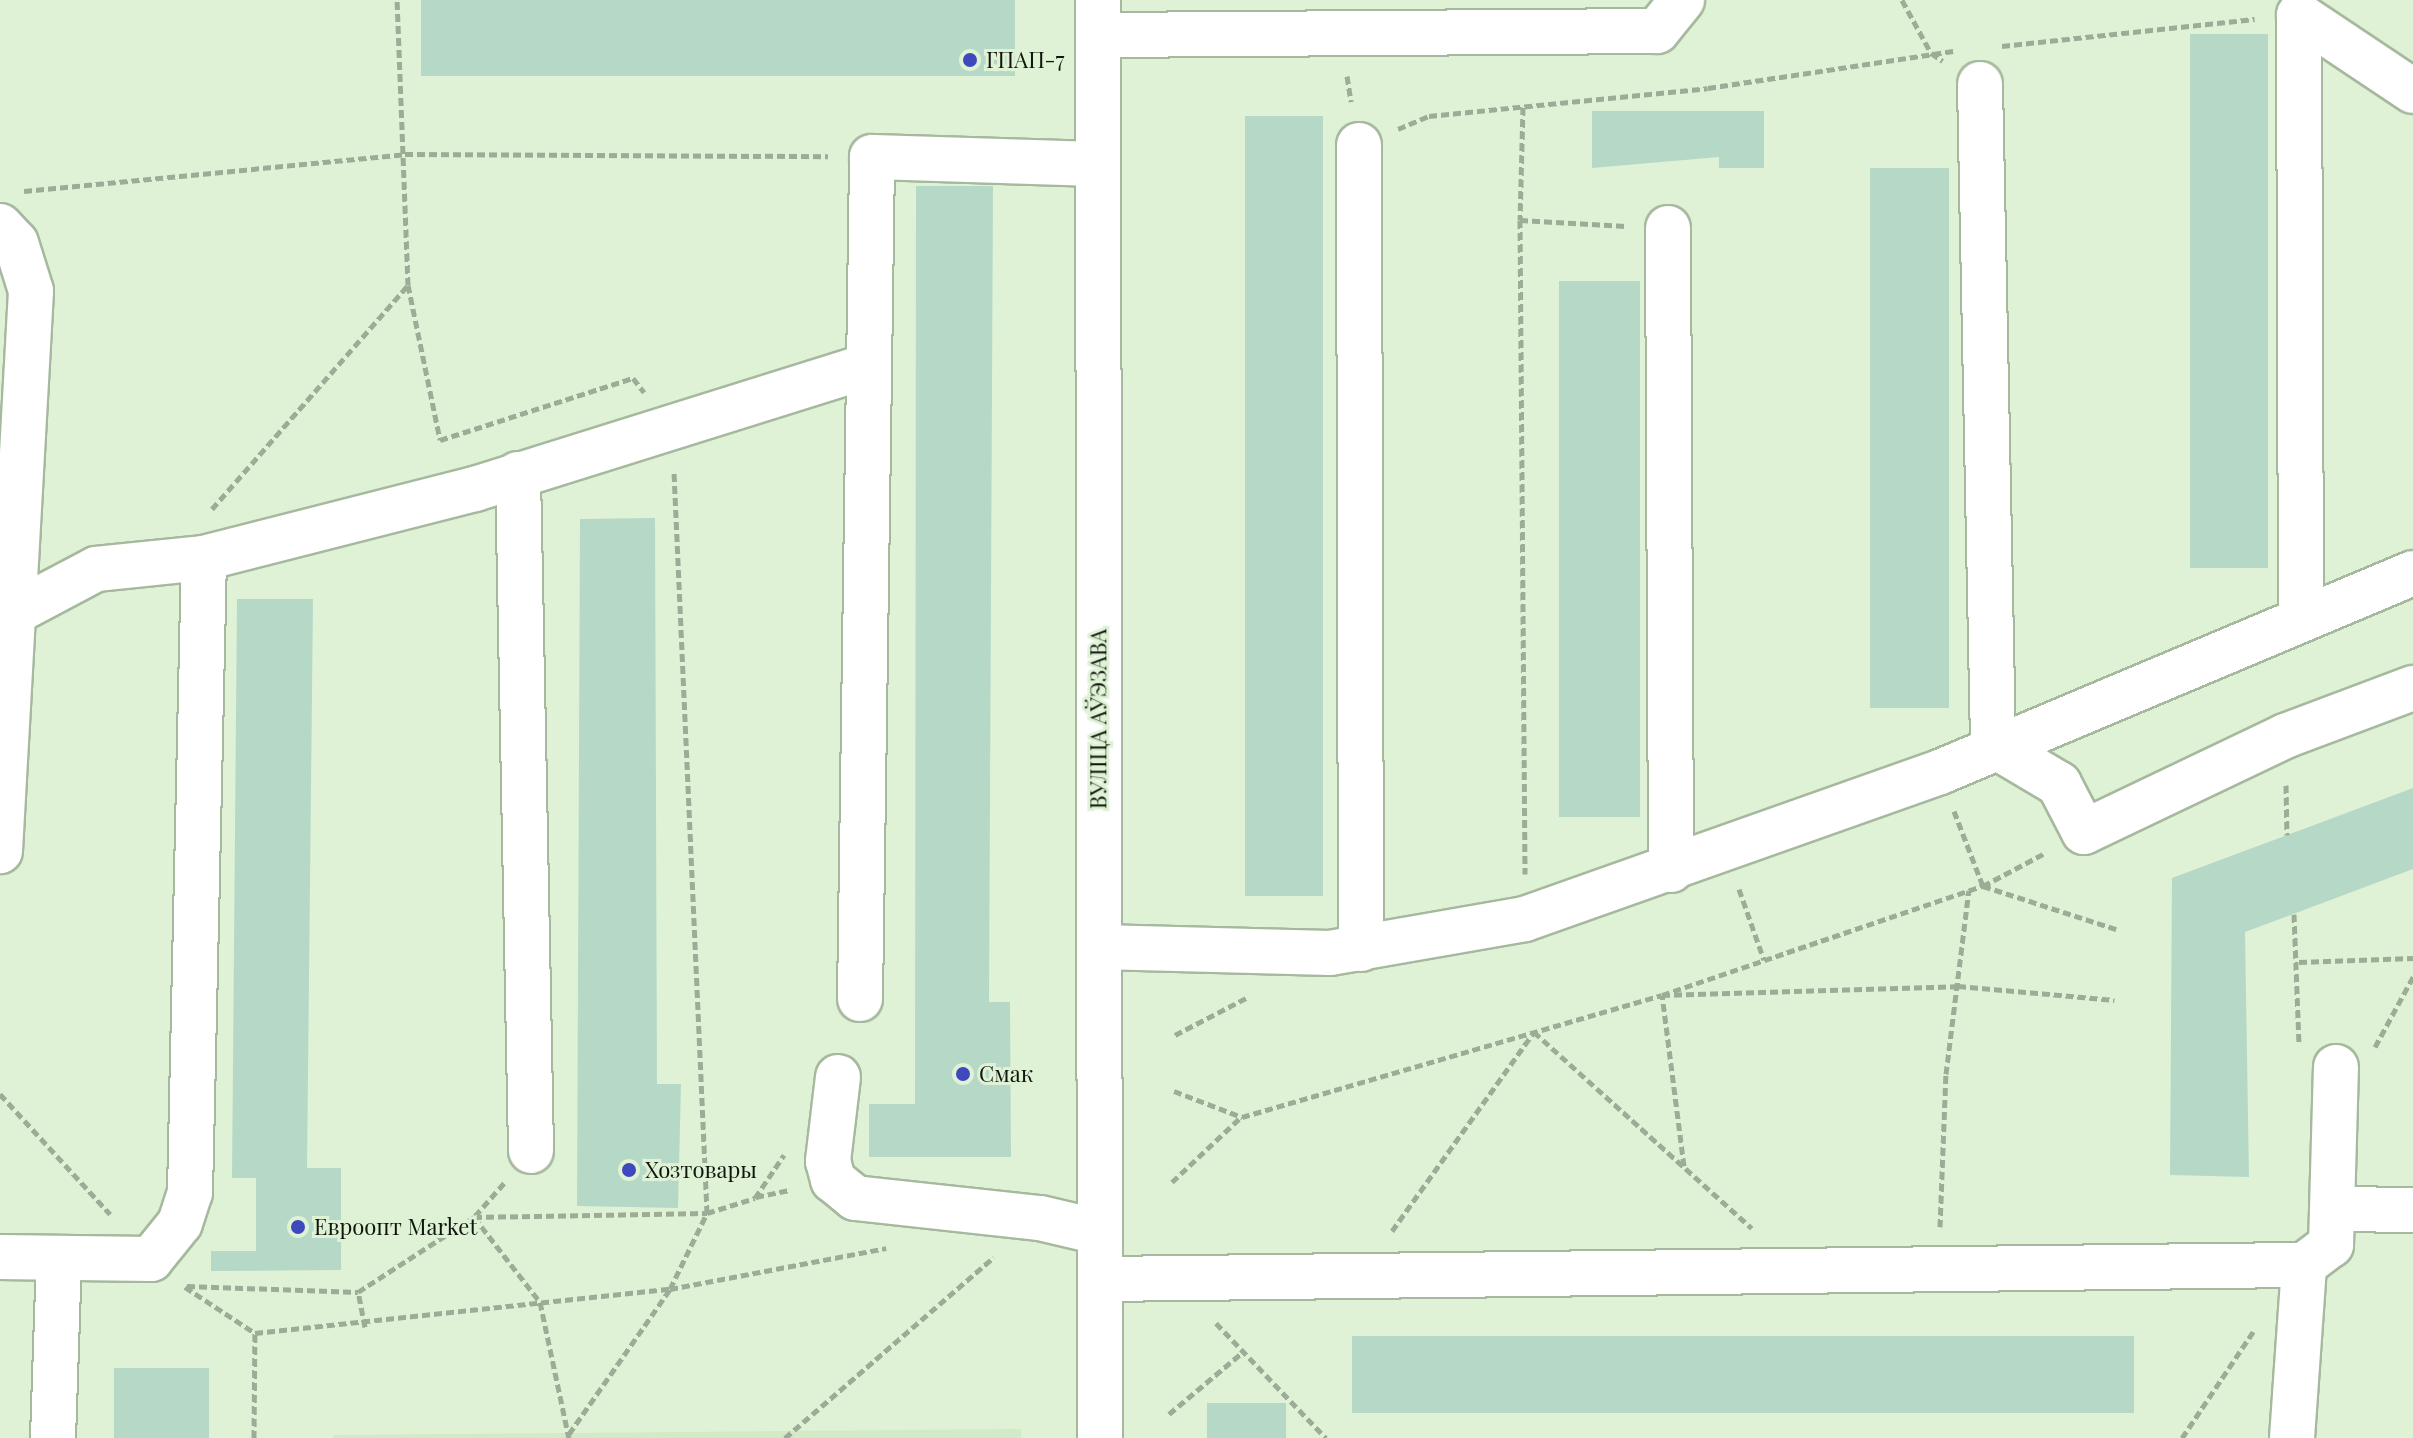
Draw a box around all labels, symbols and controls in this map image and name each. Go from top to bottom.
place label: ГПАП-7 [986,47,1064,73]
marker: ГПАП-7 [961,51,979,69]
street label: ВУЛІЦА АЎЭЗАВА [1085,629,1111,809]
place label: Смак [979,1061,1033,1087]
marker: Смак [954,1065,972,1083]
place label: Хозтовары [645,1157,757,1183]
marker: Хозтовары [620,1161,638,1179]
place label: Евроопт Market [314,1214,477,1240]
marker: Евроопт Market [289,1218,307,1236]

